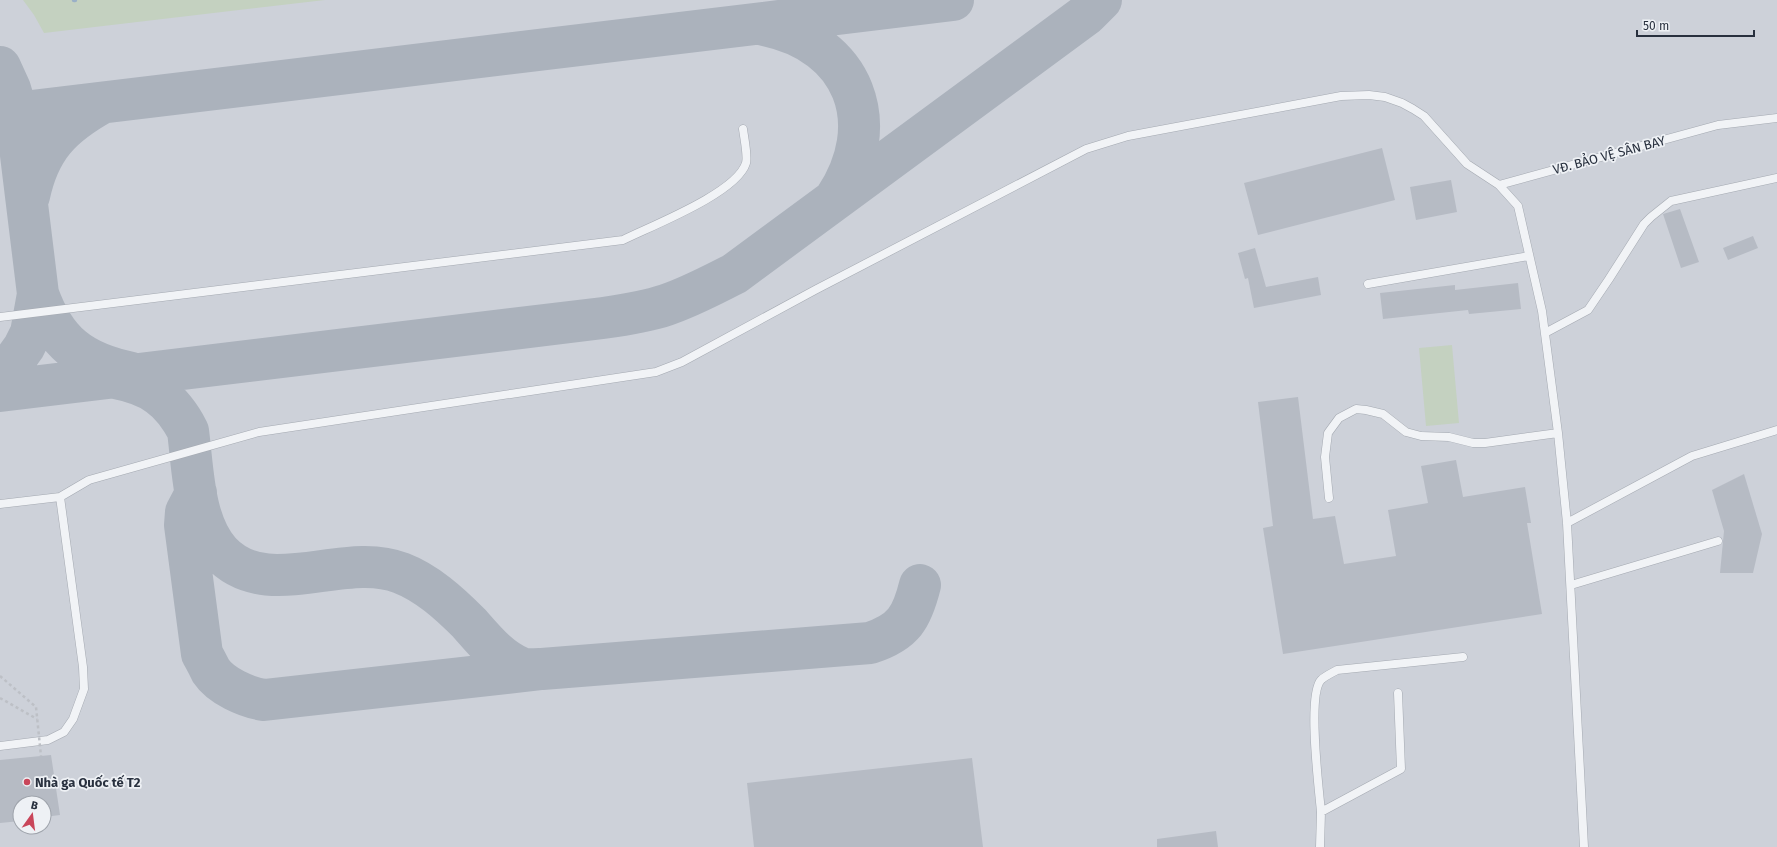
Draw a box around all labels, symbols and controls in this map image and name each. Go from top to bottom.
scale bar [1637,12,1754,38]
text: 50 m [1643,19,1669,33]
street label: VĐ. BẢO VỆ SÂN BAY [1551,132,1668,177]
place label: Nhà ga Quốc tế T2 [35,774,141,790]
marker: Nhà ga Quốc tế T2 [22,777,32,787]
north arrow [12,795,52,835]
text: B [29,799,39,813]

